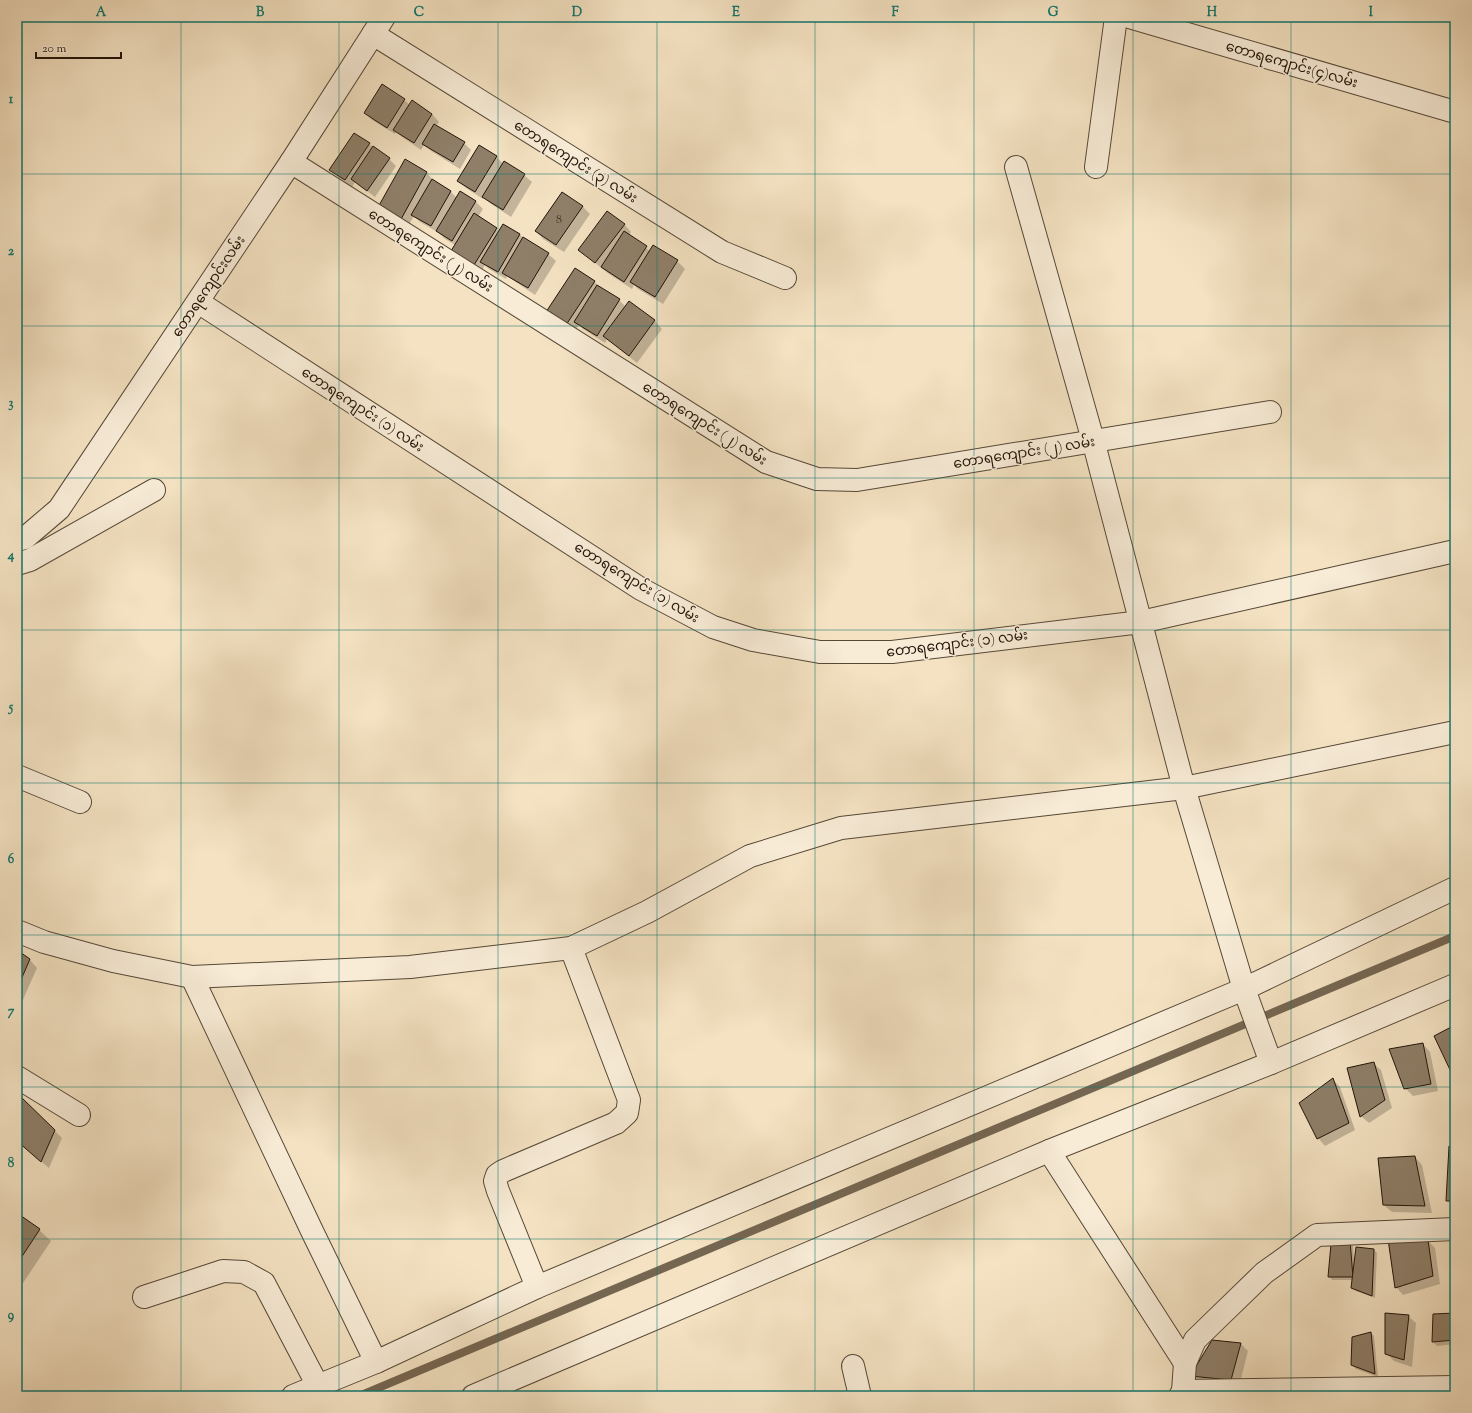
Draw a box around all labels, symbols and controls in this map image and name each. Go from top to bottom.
text: A [96,4,107,22]
text: B [256,4,265,22]
text: C [414,4,424,22]
text: D [572,4,582,22]
text: E [732,4,740,22]
text: F [891,4,899,22]
text: G [1048,4,1059,22]
text: H [1207,4,1218,22]
text: I [1369,4,1374,22]
scale bar [36,34,121,60]
street label: တောရကျောင်း(၄)လမ်း [1223,36,1360,94]
text: 20 m [42,40,67,58]
text: 1 [9,91,14,109]
street label: တောရကျောင်း (၃) လမ်း [509,115,642,209]
street label: တောရကျောင်း (၂) လမ်း [364,204,497,298]
house number: 8 [556,211,562,229]
street label: တောရကျောင်းလမ်း [166,231,251,342]
text: 2 [8,243,15,261]
street label: တောရကျောင်း (၁) လမ်း [297,362,428,458]
street label: တောရကျောင်း (၂) လမ်း [638,377,771,471]
text: 3 [8,395,14,413]
street label: တောရကျောင်း (၂) လမ်း [952,431,1097,475]
street label: တောရကျောင်း (၁) လမ်း [570,537,703,629]
text: 4 [7,547,15,565]
street label: တောရကျောင်း (၁) လမ်း [885,624,1029,664]
text: 5 [8,699,14,717]
text: 6 [8,851,15,869]
text: 7 [8,1003,15,1021]
text: 8 [8,1155,15,1173]
text: 9 [8,1307,15,1325]

